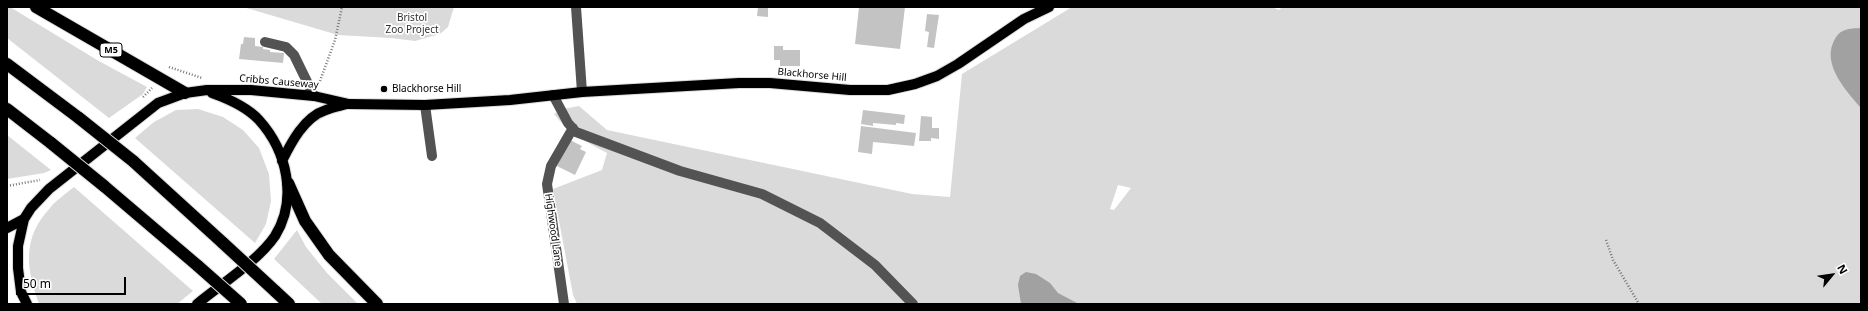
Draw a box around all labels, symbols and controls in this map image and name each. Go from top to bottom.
park label: Bristol Zoo Project [385,12,439,36]
road number: M5 [100,43,122,57]
street label: Blackhorse Hill [777,66,847,84]
street label: Cribbs Causeway [239,73,319,91]
place label: Blackhorse Hill [392,83,461,95]
marker: Blackhorse Hill [379,84,389,94]
street label: Highwood Lane [542,193,564,267]
north arrow [1812,255,1852,295]
text: N [1834,261,1852,276]
scale bar [18,269,128,295]
text: 50 m [23,275,51,292]

